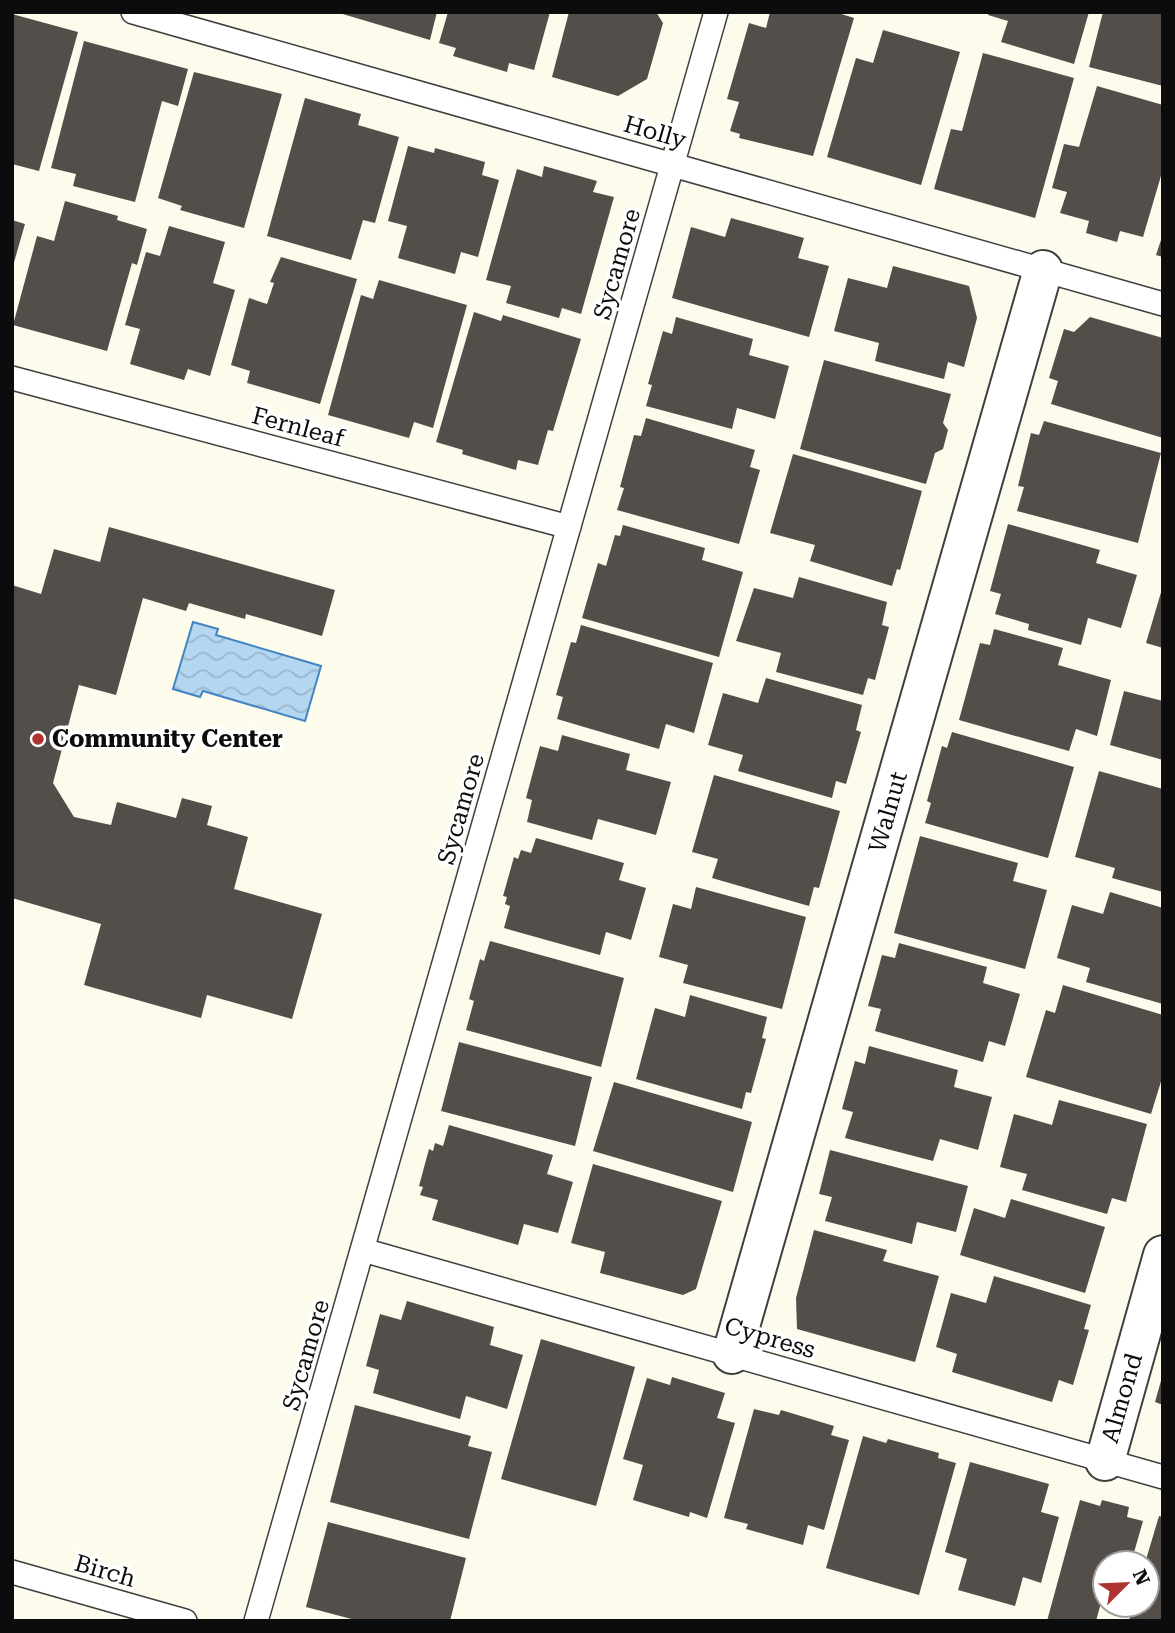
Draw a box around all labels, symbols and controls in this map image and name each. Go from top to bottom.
street label: Holly [621,110,690,154]
street label: Sycamore [588,205,646,323]
street label: Fernleaf [249,401,348,453]
place label: Community Center [52,725,283,753]
marker: Community Center [30,731,46,747]
street label: Sycamore [432,750,490,868]
street label: Walnut [863,768,913,856]
street label: Sycamore [277,1296,335,1414]
street label: Cypress [721,1312,819,1364]
street label: Almond [1096,1350,1148,1446]
street label: Birch [71,1549,139,1593]
north arrow [1091,1549,1161,1619]
text: N [1128,1566,1155,1589]

